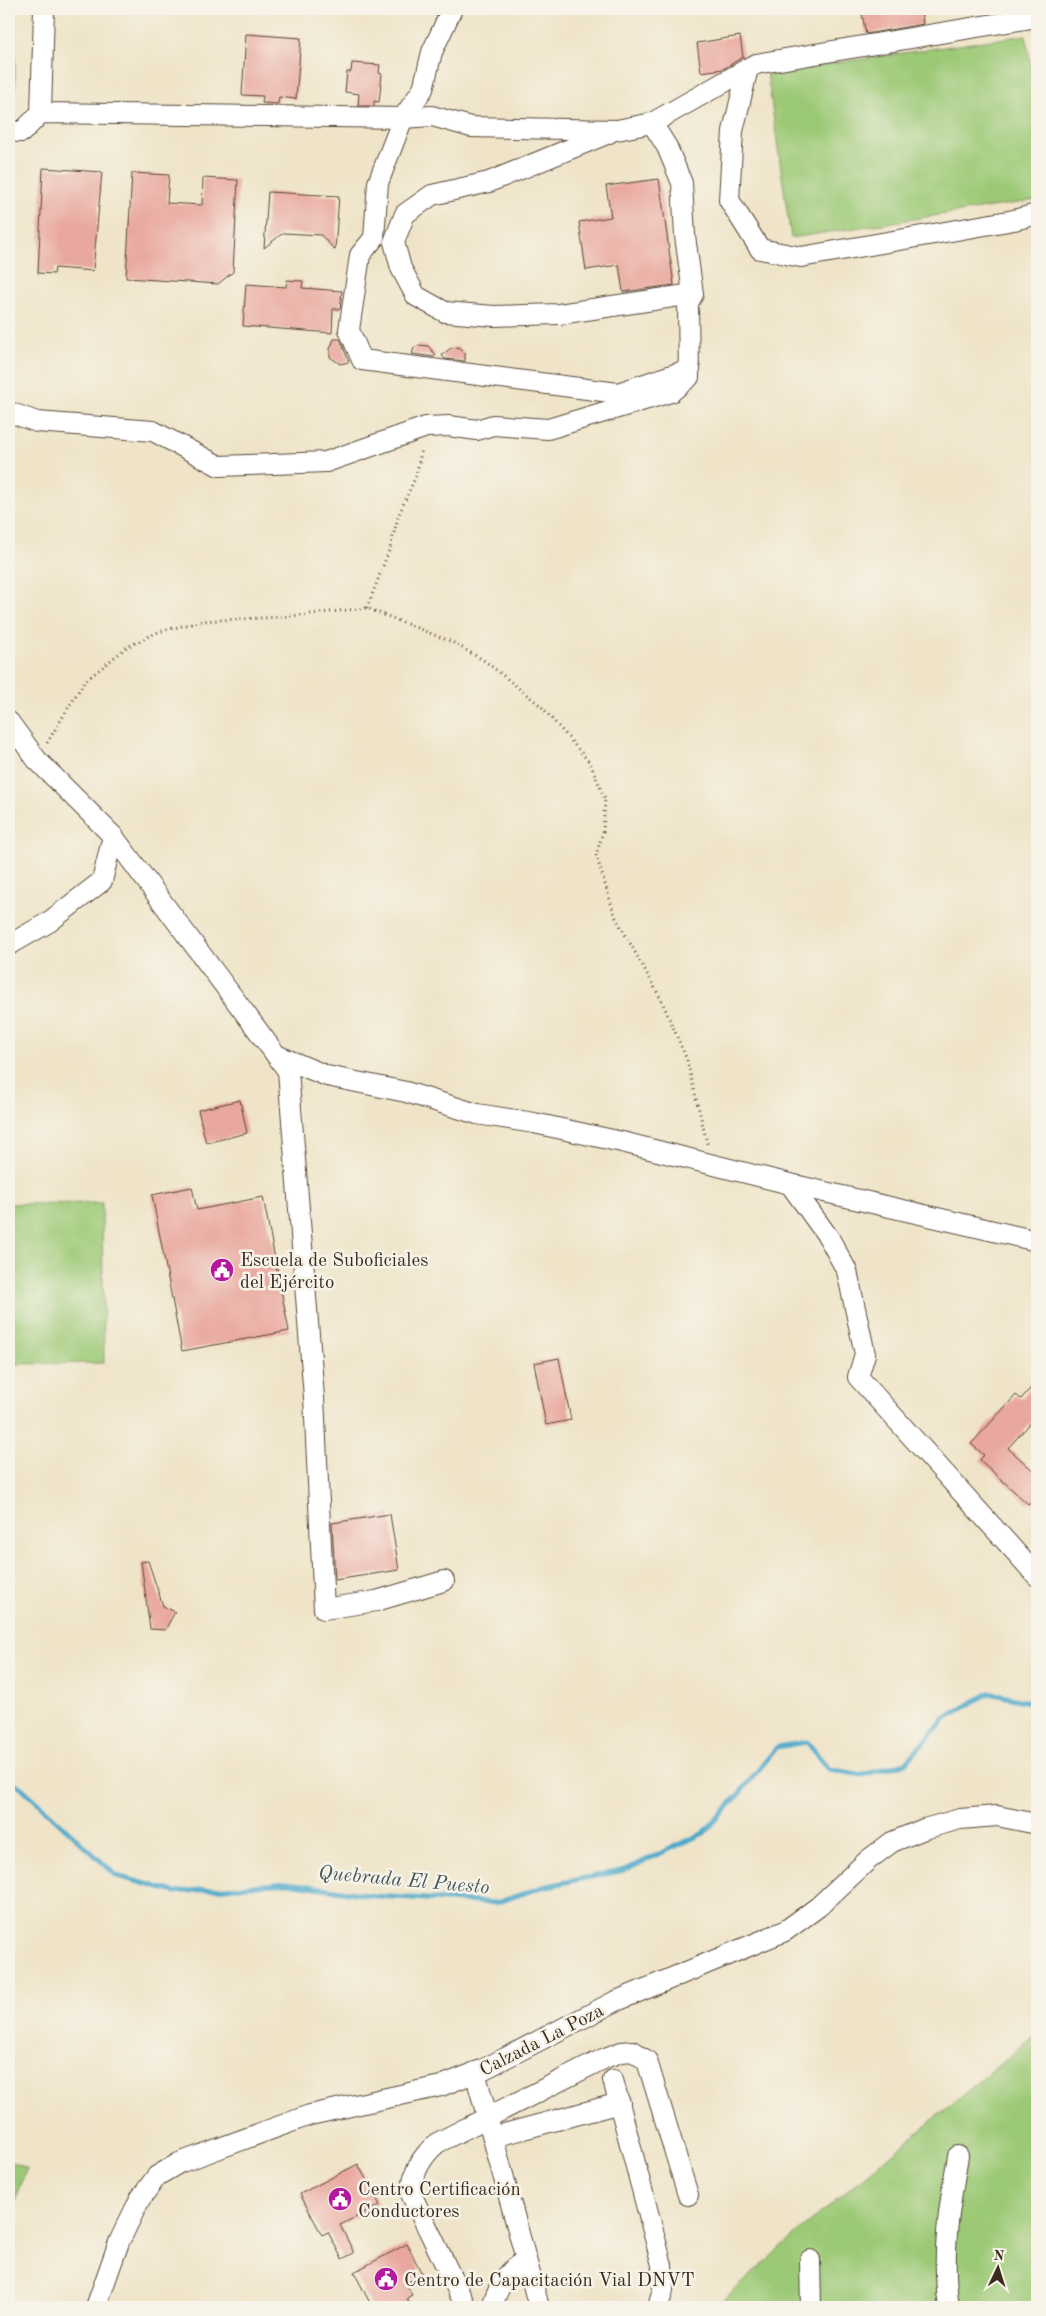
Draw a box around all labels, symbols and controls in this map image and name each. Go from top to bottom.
place label: Escuela de Suboficiales del Ejército [240,1252,428,1293]
public building icon: Escuela de Suboficiales del Ejército [209,1257,235,1283]
water label: Quebrada El Puesto [317,1864,490,1898]
street label: Calzada La Poza [477,2002,608,2081]
place label: Centro Certificación Conductores [358,2181,521,2222]
public building icon: Centro Certificación Conductores [327,2186,353,2212]
north arrow [974,2244,1024,2294]
text: N [993,2249,1005,2263]
public building icon: Centro de Capacitación Vial DNVT [373,2266,399,2292]
place label: Centro de Capacitación Vial DNVT [404,2272,695,2291]

